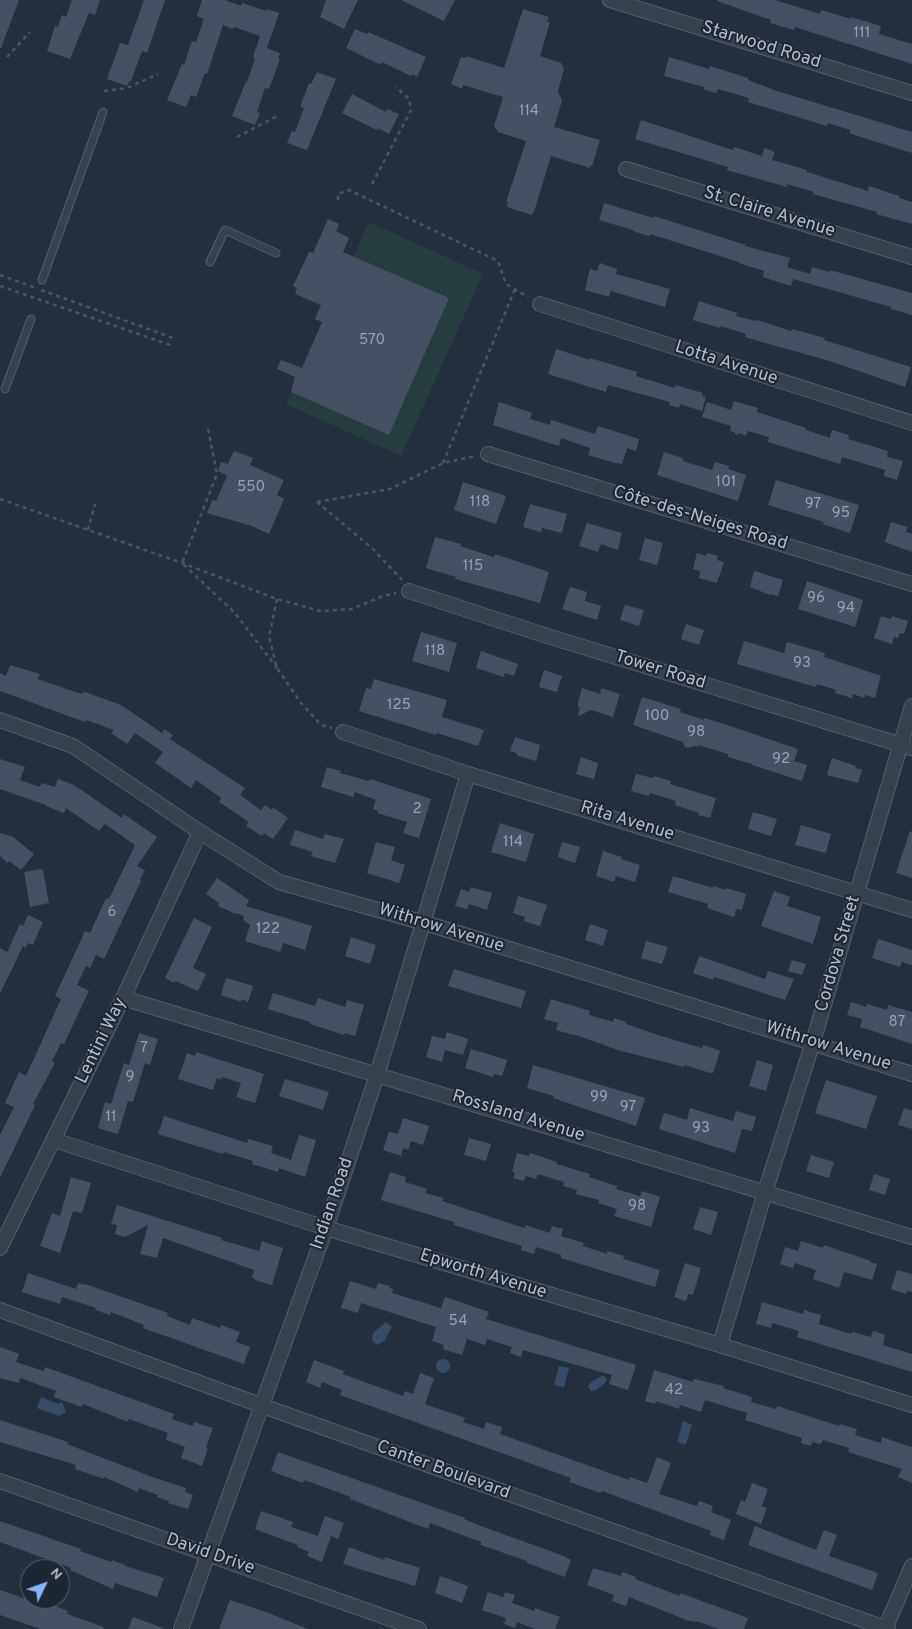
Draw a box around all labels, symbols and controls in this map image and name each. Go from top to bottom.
street label: Starwood Road [699,18,823,74]
house number: 111 [854,25,870,43]
house number: 114 [519,103,539,121]
street label: St. Claire Avenue [701,183,837,243]
house number: 570 [359,332,385,350]
street label: Lotta Avenue [672,337,780,391]
house number: 101 [716,474,736,492]
house number: 550 [237,479,265,497]
street label: Côte-des-Neiges Road [610,482,790,556]
house number: 118 [470,494,490,512]
house number: 97 [805,496,821,514]
house number: 95 [832,505,850,523]
house number: 115 [463,558,483,576]
house number: 96 [807,590,825,608]
house number: 94 [837,600,855,618]
house number: 118 [425,643,445,661]
street label: Tower Road [612,647,708,695]
house number: 93 [793,655,811,673]
house number: 125 [387,697,411,715]
house number: 100 [645,708,669,726]
house number: 98 [687,724,705,742]
house number: 92 [772,751,790,769]
street label: Rita Avenue [577,797,677,847]
house number: 2 [412,801,422,819]
house number: 114 [503,834,523,852]
street label: Cordova Street [812,893,866,1015]
street label: Withrow Avenue [376,900,506,958]
house number: 6 [108,904,116,922]
house number: 122 [256,921,280,939]
street label: Lentini Way [72,994,132,1088]
house number: 87 [889,1014,905,1032]
street label: Withrow Avenue [763,1018,893,1076]
house number: 7 [140,1040,148,1058]
house number: 9 [126,1069,134,1087]
street label: Rossland Avenue [449,1087,587,1147]
house number: 99 [590,1089,608,1107]
house number: 97 [620,1099,636,1117]
house number: 11 [105,1109,117,1127]
house number: 93 [692,1120,710,1138]
street label: Indian Road [307,1155,359,1253]
house number: 98 [628,1198,646,1216]
street label: Epworth Avenue [417,1245,549,1305]
house number: 54 [449,1313,467,1331]
house number: 42 [665,1382,683,1400]
street label: Canter Boulevard [373,1437,513,1505]
street label: David Drive [163,1530,257,1580]
north arrow [20,1559,70,1609]
text: N [46,1565,65,1584]

